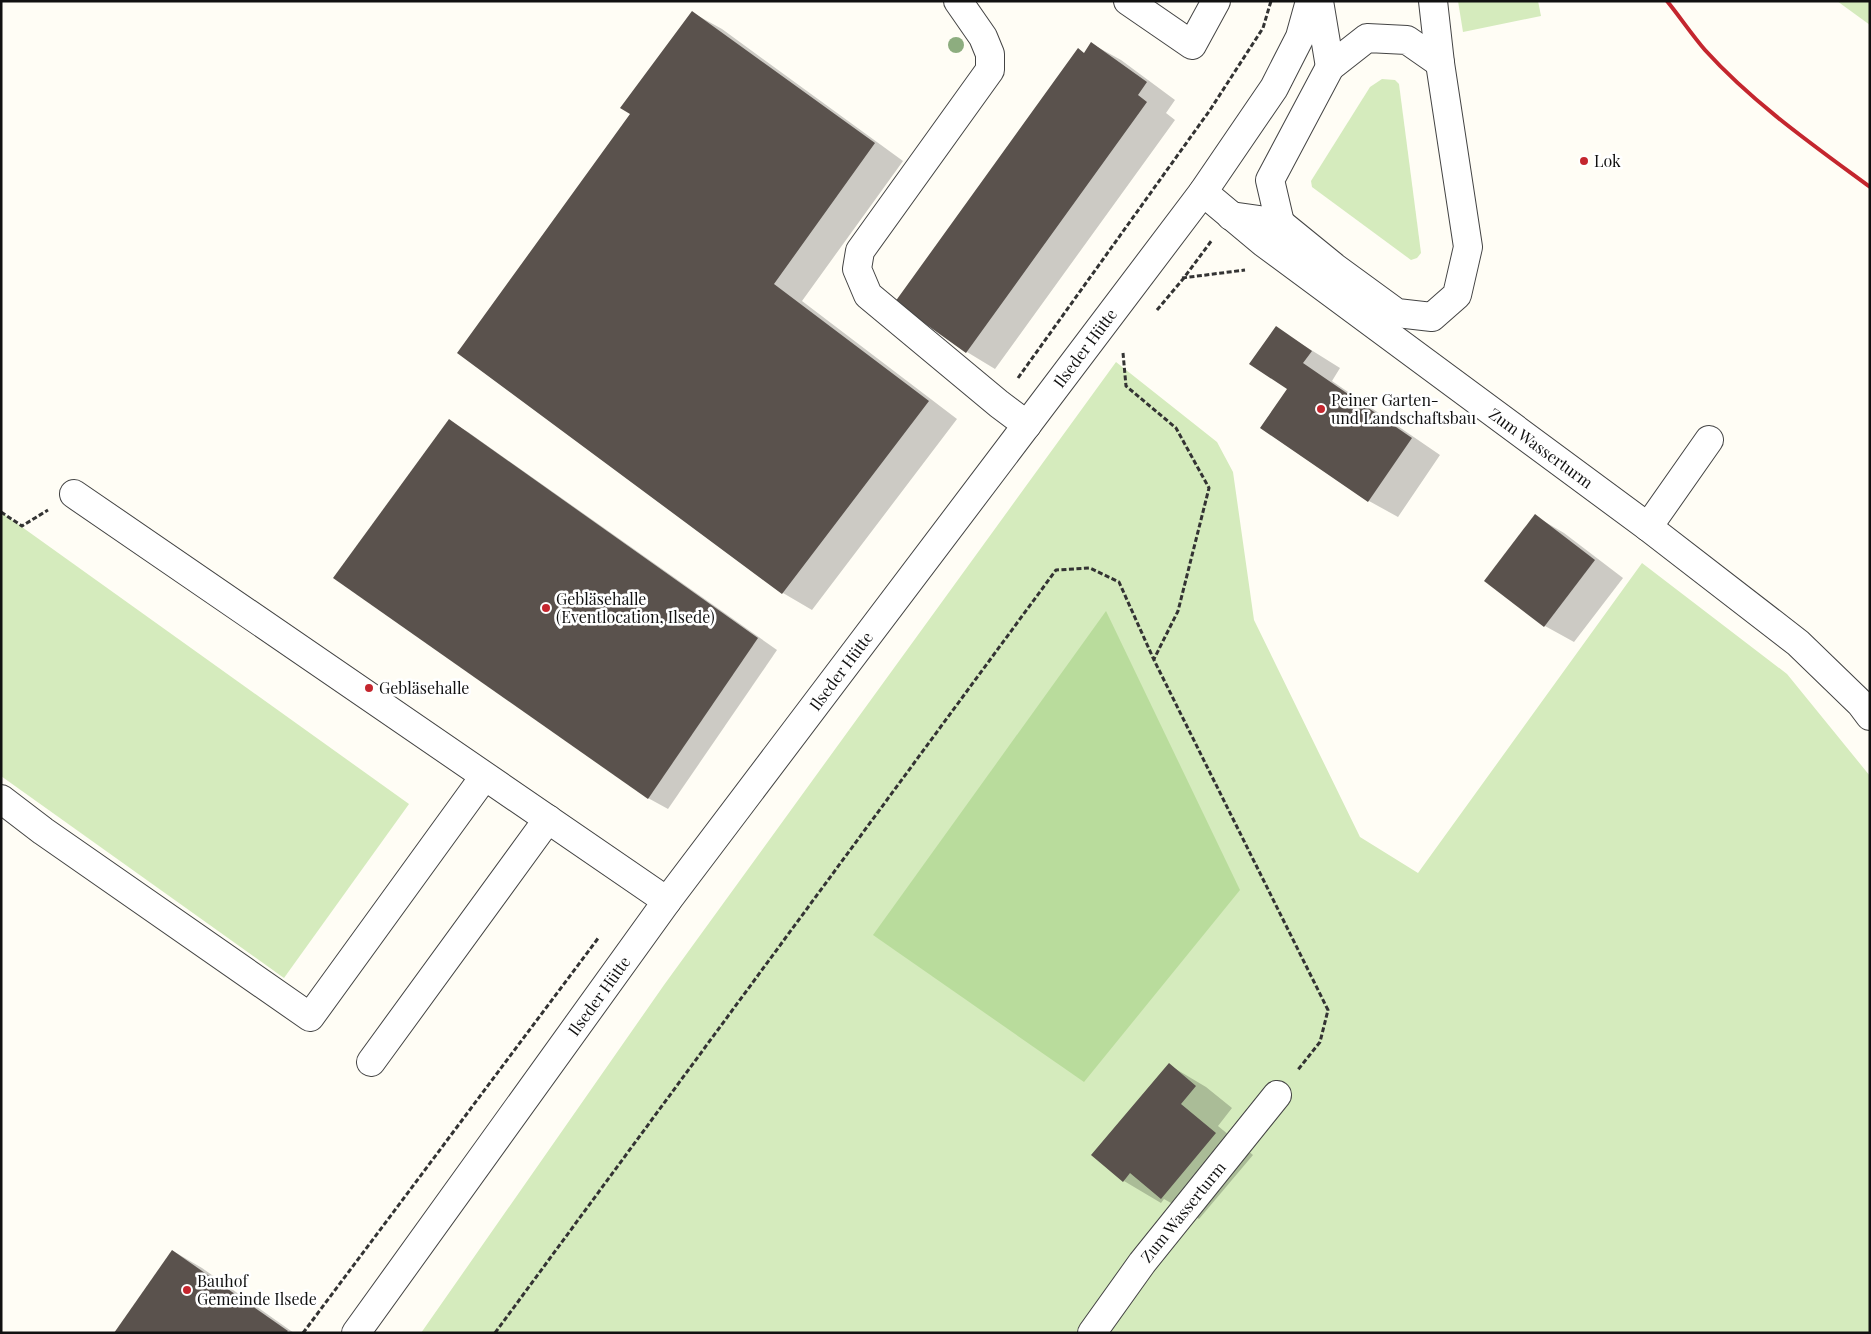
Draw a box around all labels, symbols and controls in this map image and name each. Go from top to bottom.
place label: Lok [1594,150,1621,171]
marker: Lok [1578,155,1590,167]
street label: Ilseder Hütte [1048,304,1121,391]
place label: Peiner Garten- und Landschaftsbau [1331,389,1476,428]
marker: Peiner Garten- und Landschaftsbau [1315,403,1327,415]
street label: Zum Wasserturm [1485,403,1598,492]
place label: Gebläsehalle (Eventlocation, Ilsede) [556,588,715,627]
marker: Gebläsehalle (Eventlocation, Ilsede) [540,602,552,614]
street label: Ilseder Hütte [804,627,877,714]
place label: Gebläsehalle [379,677,469,698]
marker: Gebläsehalle [363,682,375,694]
street label: Ilseder Hütte [563,952,635,1040]
street label: Zum Wasserturm [1135,1157,1230,1266]
place label: Bauhof Gemeinde Ilsede [197,1270,317,1309]
marker: Bauhof Gemeinde Ilsede [181,1284,193,1296]

